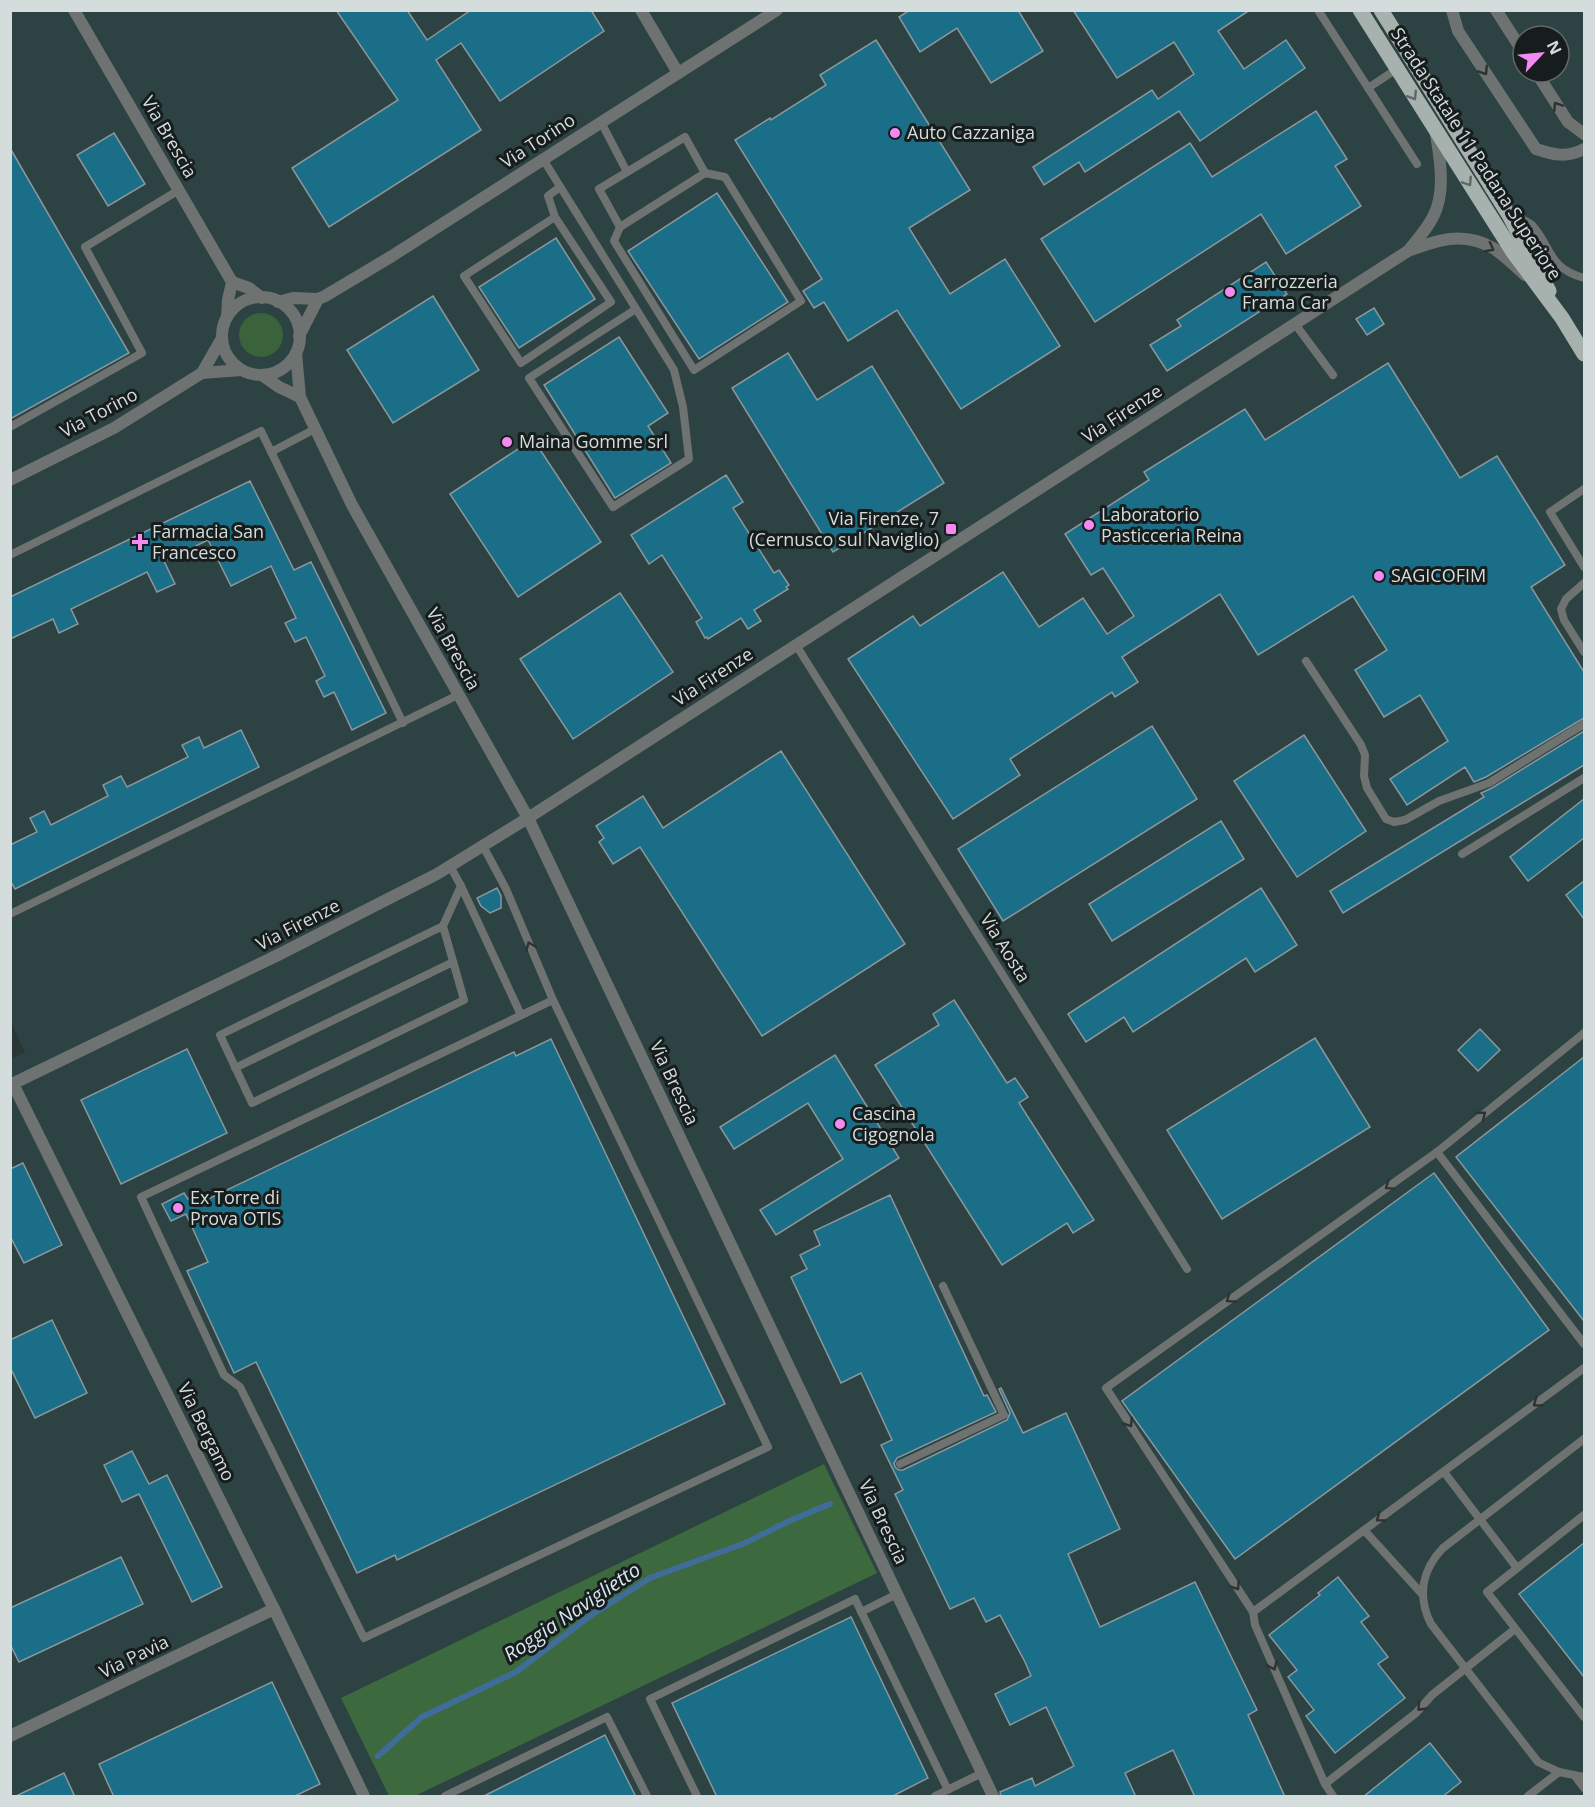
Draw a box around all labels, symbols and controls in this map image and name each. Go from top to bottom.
street label: Strada Statale 11 Padana Superiore [1386,23,1568,284]
north arrow [1511,24,1571,84]
text: N [1542,37,1567,58]
one-way arrow [1477,64,1488,75]
one-way arrow [1406,90,1418,100]
street label: Via Brescia [137,91,203,182]
one-way arrow [1554,101,1565,112]
street label: Via Torino [495,107,579,173]
place label: Auto Cazzaniga [907,120,1035,144]
marker: Auto Cazzaniga [888,126,902,140]
one-way arrow [1460,176,1472,186]
one-way arrow [1484,241,1494,252]
place label: Carrozzeria Frama Car [1242,269,1338,314]
marker: Carrozzeria Frama Car [1223,285,1237,299]
street label: Via Firenze [1077,378,1166,448]
street label: Via Torino [56,382,141,443]
place label: Maina Gomme srl [519,429,668,453]
marker: Maina Gomme srl [500,435,514,449]
place label: Laboratorio Pasticceria Reina [1101,502,1242,547]
place label: Via Firenze, 7 (Cernusco sul Naviglio) [749,506,939,551]
marker: Laboratorio Pasticceria Reina [1082,518,1096,532]
place label: Farmacia San Francesco [152,519,264,564]
marker: Via Firenze, 7 (Cernusco sul Naviglio) [944,522,958,536]
marker: Farmacia San Francesco [133,535,147,549]
place label: SAGICOFIM [1391,563,1486,587]
marker: SAGICOFIM [1372,569,1386,583]
street label: Via Brescia [421,603,486,694]
street label: Via Firenze [668,641,757,711]
street label: Via Firenze [252,893,343,955]
street label: Via Aosta [975,908,1036,987]
one-way arrow [525,942,537,953]
street label: Via Brescia [645,1036,705,1129]
place label: Cascina Cigognola [852,1101,935,1146]
one-way arrow [1475,1112,1486,1123]
marker: Cascina Cigognola [833,1117,847,1131]
one-way arrow [1384,1179,1395,1190]
place label: Ex Torre di Prova OTIS [190,1185,282,1230]
marker: Ex Torre di Prova OTIS [171,1201,185,1215]
one-way arrow [1226,1292,1237,1303]
street label: Via Bergamo [173,1379,241,1485]
one-way arrow [1533,1396,1544,1407]
one-way arrow [1122,1417,1133,1428]
street label: Via Brescia [854,1475,914,1568]
one-way arrow [1376,1511,1387,1522]
water label: Roggia Naviglietto [498,1556,645,1667]
one-way arrow [1229,1580,1240,1591]
street label: Via Pavia [95,1629,172,1683]
one-way arrow [1266,1660,1278,1671]
one-way arrow [1417,1700,1428,1711]

